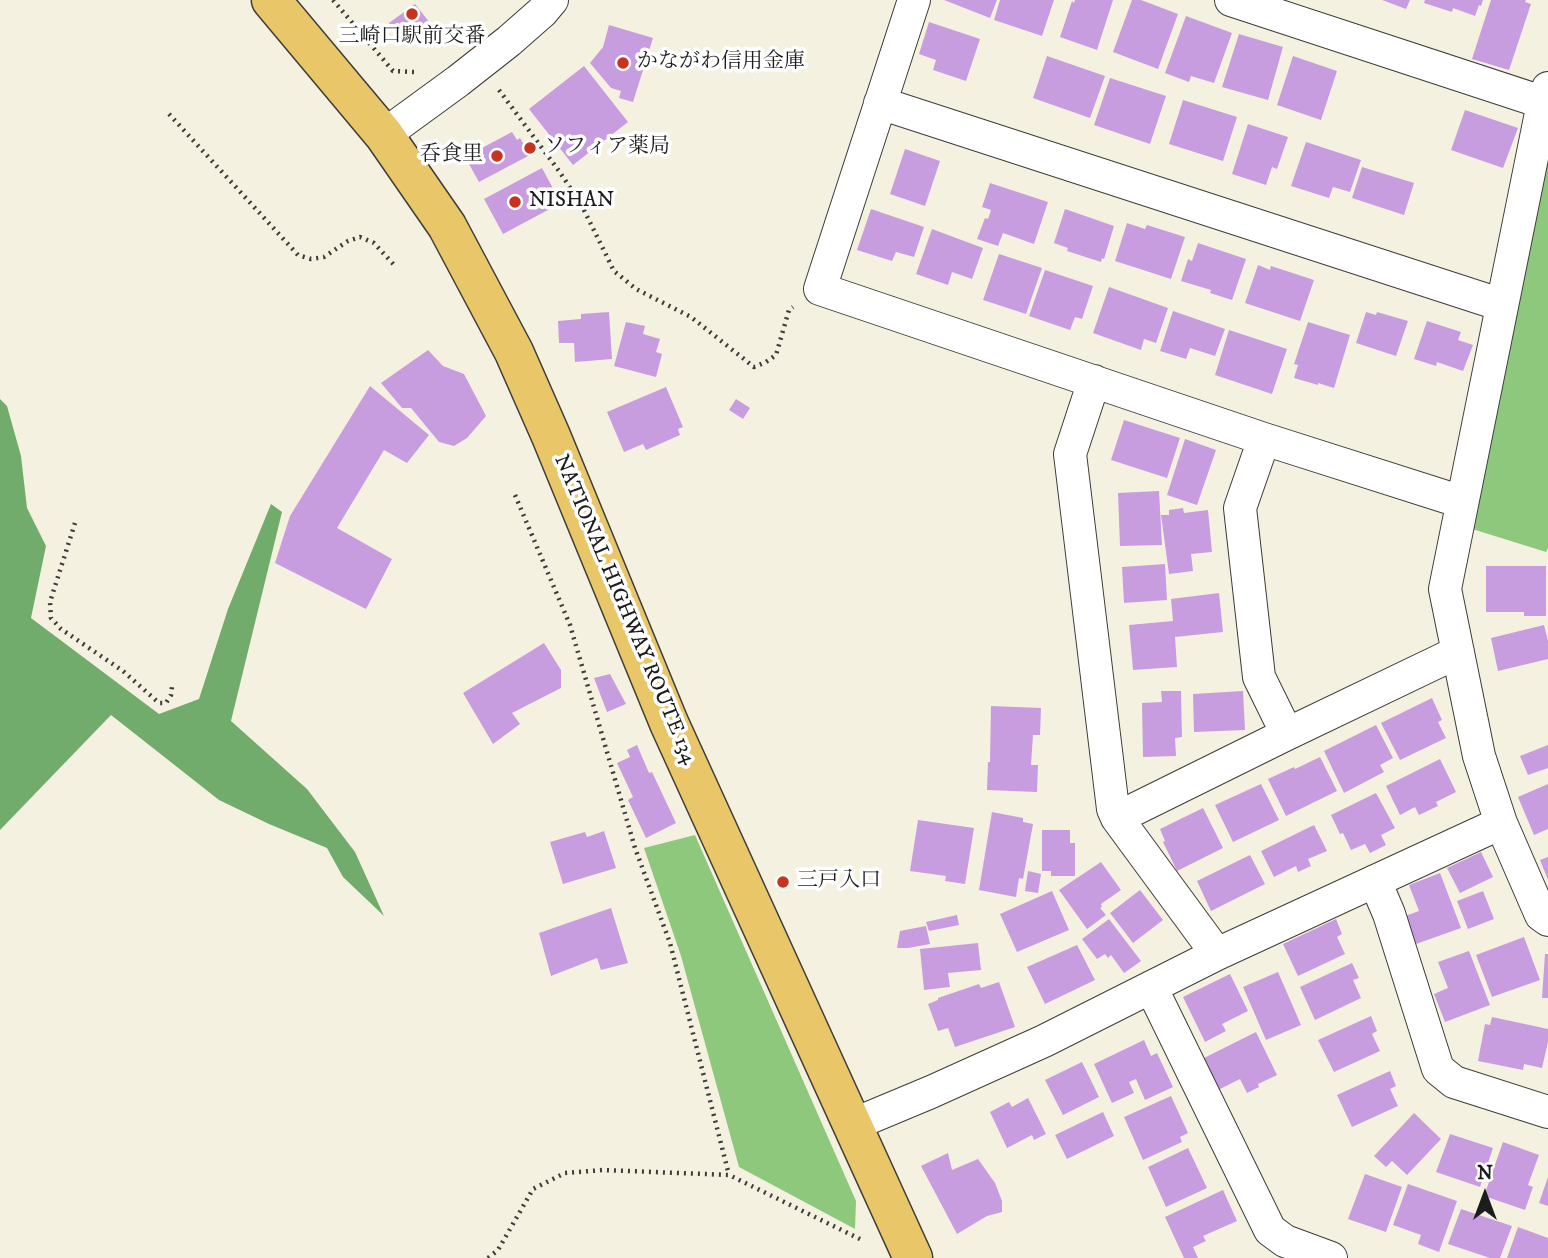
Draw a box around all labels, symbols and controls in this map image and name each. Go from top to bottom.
marker: 三崎口駅前交番 [404,6,420,22]
place label: 三崎口駅前交番 [339,25,485,51]
place label: かながわ信用金庫 [637,50,805,76]
marker: かながわ信用金庫 [615,55,631,71]
place label: ソフィア薬局 [544,135,670,161]
marker: ソフィア薬局 [522,140,538,156]
place label: 呑食里 [420,143,483,169]
marker: 呑食里 [489,148,505,164]
place label: NISHAN [529,189,614,215]
marker: NISHAN [507,194,523,210]
street label: NATIONAL HIGHWAY ROUTE 134 [547,451,701,769]
place label: 三戸入口 [797,869,881,895]
marker: 三戸入口 [775,874,791,890]
north arrow [1450,1160,1520,1230]
text: N [1477,1162,1493,1185]

